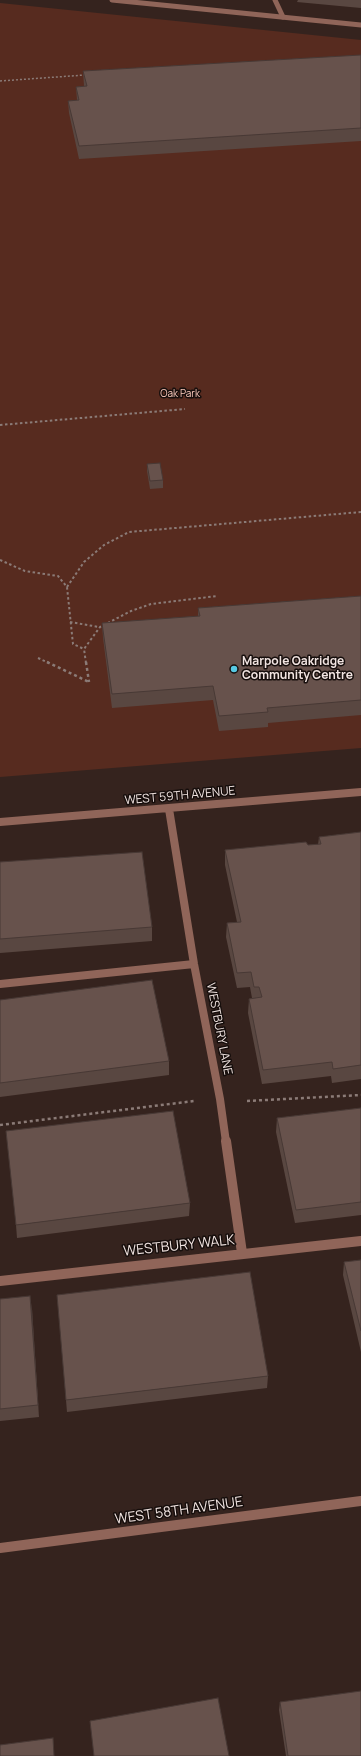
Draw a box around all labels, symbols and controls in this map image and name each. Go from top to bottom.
park label: Oak Park [160,388,200,400]
place label: Marpole Oakridge Community Centre [242,655,353,683]
marker: Marpole Oakridge Community Centre [229,664,239,674]
street label: WEST 59TH AVENUE [124,784,236,808]
street label: WESTBURY LANE [203,982,235,1076]
street label: WESTBURY WALK [123,1232,235,1260]
street label: WEST 58TH AVENUE [114,1494,244,1528]

